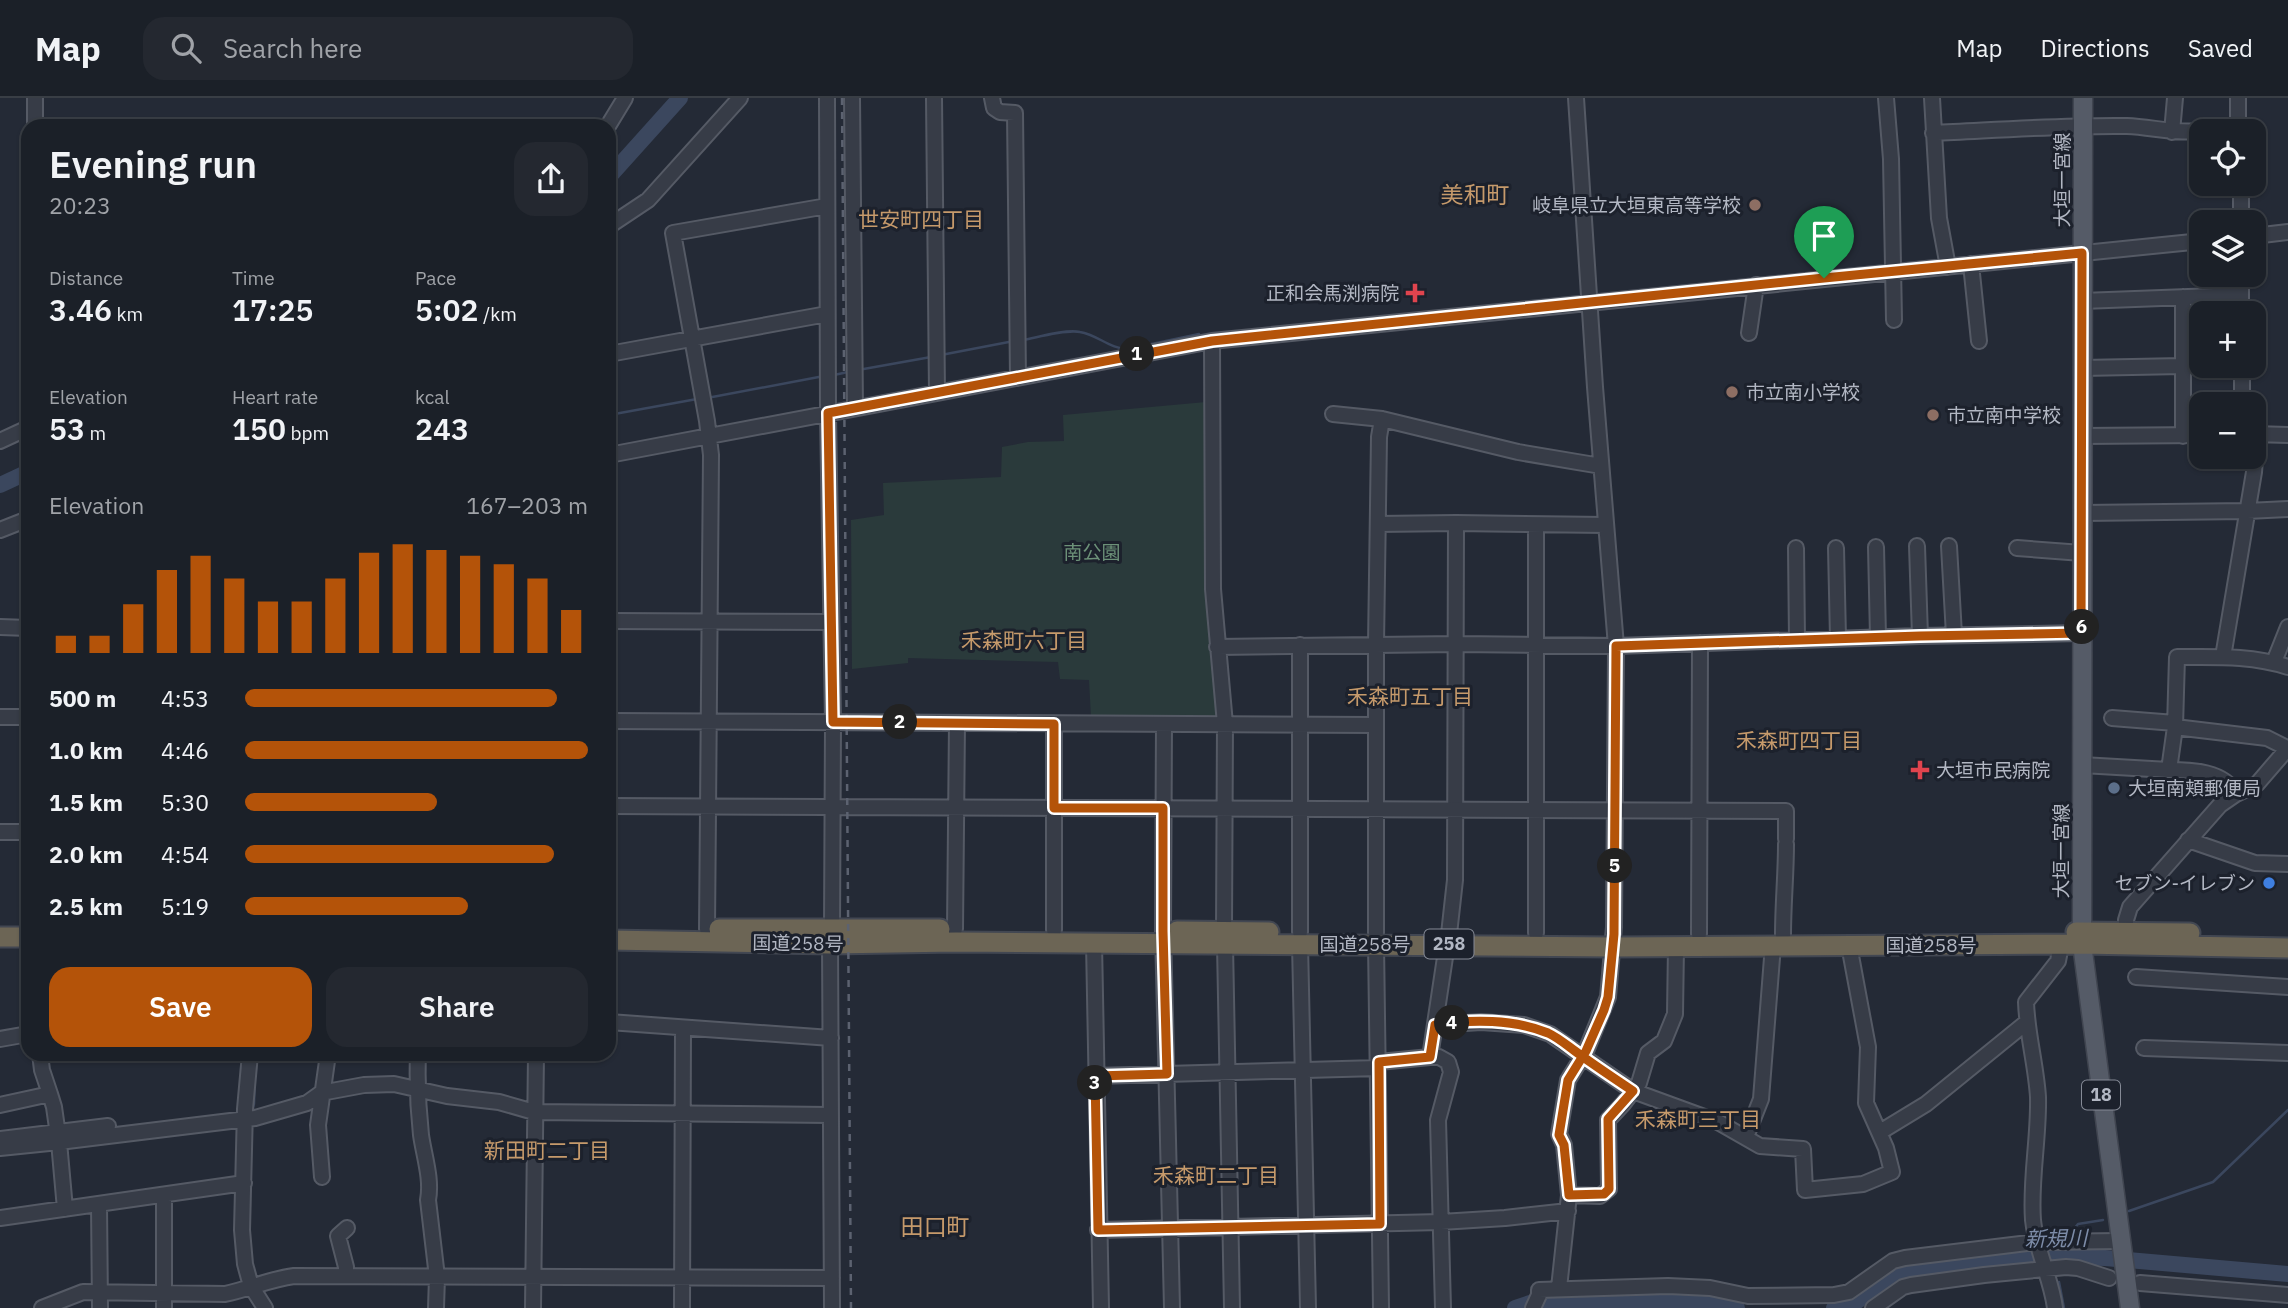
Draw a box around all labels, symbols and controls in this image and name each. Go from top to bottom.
search box [143,17,633,80]
text: Map [35,27,101,70]
icon: search [167,29,205,67]
text: Search here [223,31,362,65]
text: Map [1956,32,2002,64]
text: Directions [2040,32,2150,64]
text: Saved [2188,32,2253,64]
map controls [2189,119,2266,469]
button: locate [2189,119,2266,196]
street label: 大垣一宮線 [2050,132,2074,228]
text: Evening run [49,139,257,188]
button: share [514,142,588,216]
district label: 美和町 [1441,179,1510,209]
text: 20:23 [49,190,111,220]
place label: 岐阜県立大垣東高等学校 [1532,193,1741,217]
marker: 岐阜県立大垣東高等学校 [1747,197,1763,213]
district label: 世安町四丁目 [858,205,984,233]
pin [1794,206,1854,278]
button: layers [2189,210,2266,287]
icon: arrive [1805,217,1843,255]
text: Distance [49,266,123,290]
text: Time [232,266,275,290]
text: Pace [415,266,456,290]
place label: 正和会馬渕病院 [1266,281,1399,305]
marker: 正和会馬渕病院 [1405,283,1425,303]
text: 3.46 [49,290,112,329]
text: 17:25 [232,290,314,329]
text: 5:02 [415,290,479,329]
button: + [2189,301,2266,378]
text: km [112,302,143,326]
text: /km [479,302,517,326]
pin: 1 [1120,336,1154,372]
text: 1 [1131,341,1142,365]
place label: 市立南小学校 [1746,380,1860,404]
marker: 市立南小学校 [1724,384,1740,400]
text: Elevation [49,385,128,409]
text: Heart rate [232,385,318,409]
text: kcal [415,385,450,409]
button: − [2189,392,2266,469]
place label: 市立南中学校 [1947,403,2061,427]
marker: 市立南中学校 [1925,407,1941,423]
text: 53 [49,409,85,448]
text: 150 [232,409,286,448]
text: 243 [415,409,469,448]
text: m [85,421,106,445]
text: bpm [286,421,329,445]
text: Elevation [49,490,144,520]
text: 167–203 m [466,490,588,520]
park label: 南公園 [1063,540,1121,564]
pin: 6 [2064,610,2100,644]
text: 6 [2076,614,2087,638]
district label: 禾森町六丁目 [961,626,1087,654]
district label: 禾森町五丁目 [1347,682,1473,710]
text: 500 m [49,683,116,713]
text: 4:53 [161,683,209,713]
pin: 2 [883,704,918,740]
text: 2 [894,709,905,733]
district label: 禾森町四丁目 [1736,726,1862,754]
text: 1.0 km [49,735,123,765]
text: 4:46 [161,735,209,765]
place label: 大垣市民病院 [1936,758,2050,782]
marker: 大垣市民病院 [1910,760,1930,780]
place label: 大垣南頬郵便局 [2128,776,2261,800]
marker: 大垣南頬郵便局 [2106,780,2122,796]
text: 1.5 km [49,787,123,817]
text: 5:30 [161,787,209,817]
street label: 大垣一宮線 [2049,803,2073,899]
text: 2.0 km [49,839,123,869]
text: 4:54 [161,839,209,869]
pin: 5 [1598,848,1632,884]
text: 5 [1609,853,1620,877]
place label: セブン-イレブン [2114,871,2255,895]
marker: セブン-イレブン [2261,875,2277,891]
text: 2.5 km [49,891,123,921]
text: 5:19 [161,891,209,921]
street label: 国道258号 [752,930,844,956]
road number: 258 [1424,930,1474,958]
street label: 国道258号 [1319,932,1411,956]
street label: 国道258号 [1885,933,1977,957]
button: Save [49,967,312,1047]
button: Share [326,967,588,1047]
pin: 4 [1434,1006,1470,1040]
text: 4 [1446,1010,1457,1034]
pin: 3 [1078,1066,1112,1100]
text: 3 [1089,1070,1100,1094]
road number: 18 [2082,1080,2120,1110]
district label: 禾森町三丁目 [1635,1105,1761,1133]
district label: 新田町二丁目 [484,1136,610,1164]
district label: 禾森町二丁目 [1153,1161,1279,1189]
district label: 田口町 [901,1211,970,1241]
water label: 新規川 [2024,1223,2090,1253]

